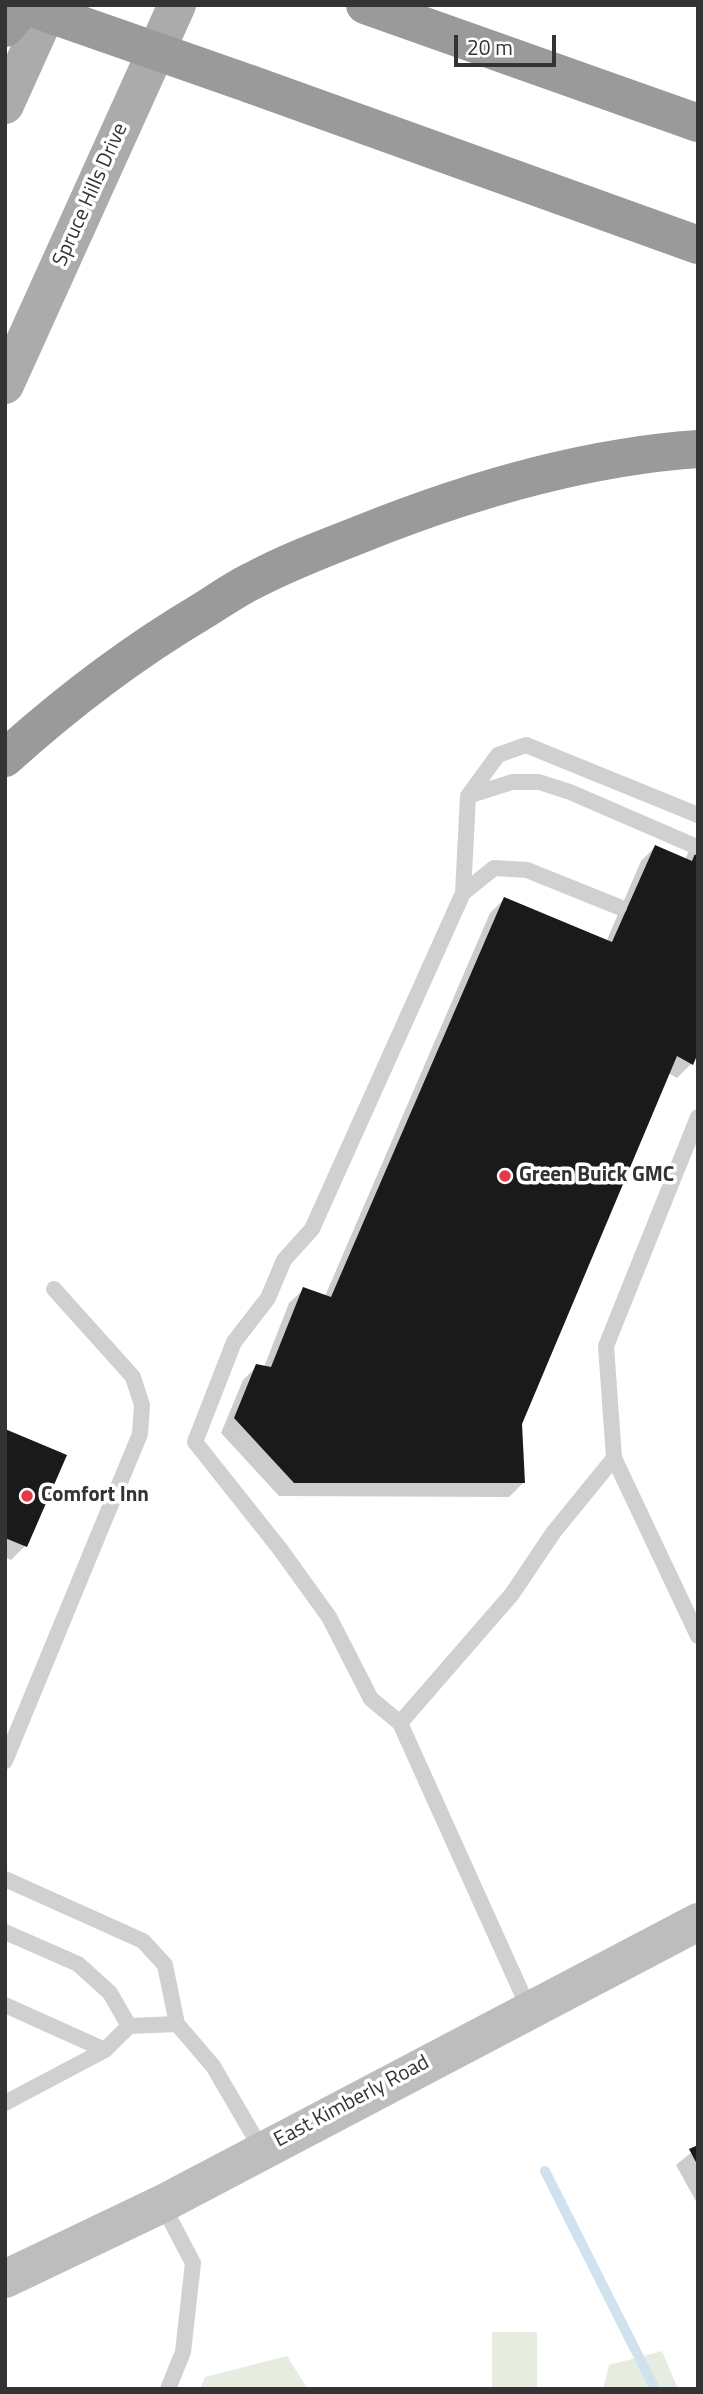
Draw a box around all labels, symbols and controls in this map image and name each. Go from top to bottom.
scale bar [458,21,560,65]
text: 20 m [467,31,513,63]
street label: Spruce Hills Drive [48,120,134,270]
place label: Green Buick GMC [519,1163,674,1189]
marker: Green Buick GMC [497,1168,513,1184]
place label: Comfort Inn [41,1483,149,1509]
marker: Comfort Inn [19,1488,35,1504]
street label: East Kimberly Road [270,2051,434,2153]

